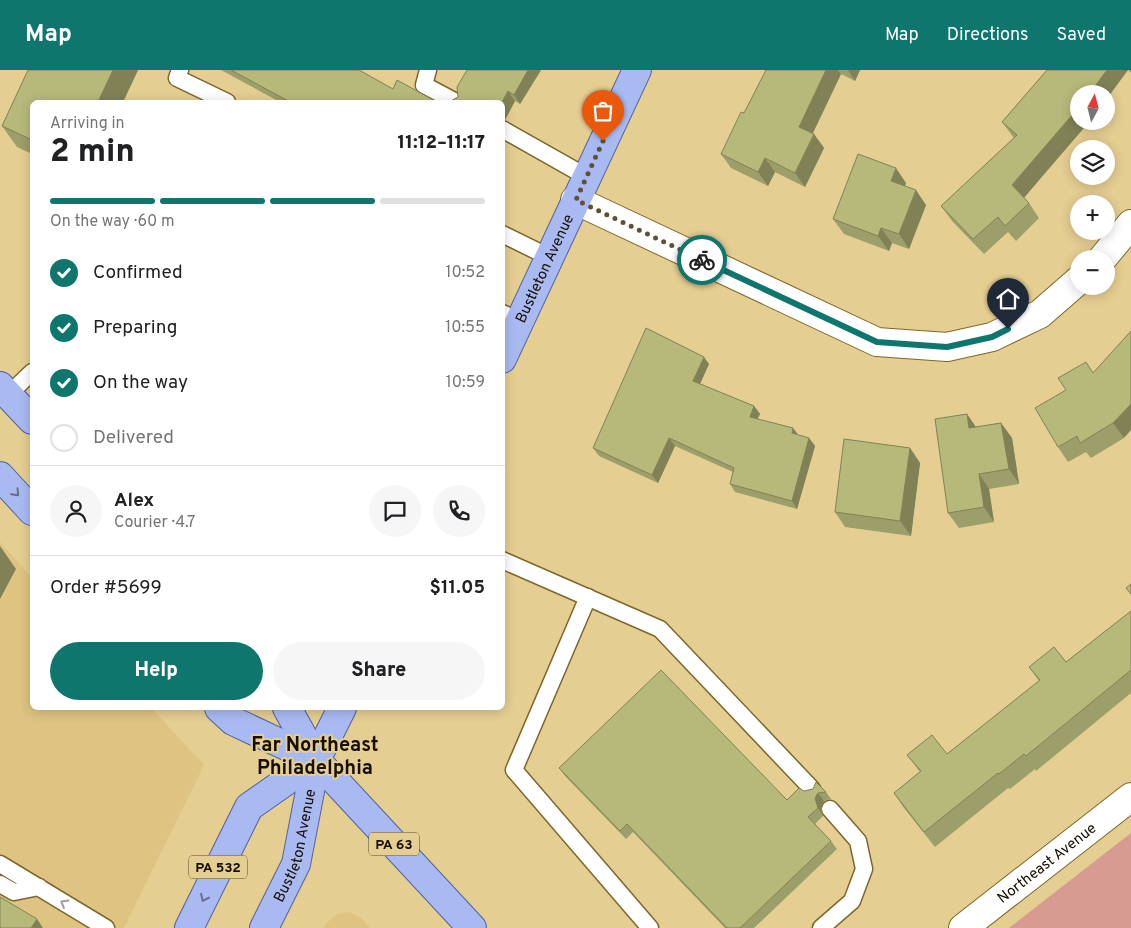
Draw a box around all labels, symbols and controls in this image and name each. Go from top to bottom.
text: Map [25,20,72,50]
text: Map [885,24,919,47]
text: Directions [947,24,1029,47]
text: Saved [1057,24,1106,47]
north arrow [1070,85,1115,130]
map controls [1070,85,1115,295]
pin [582,90,624,141]
icon: bag [589,97,617,125]
text: Arriving in [50,114,125,134]
text: 11:12–11:17 [398,131,485,155]
text: 2 min [50,133,135,173]
button: layers [1070,140,1115,185]
button: + [1070,195,1115,240]
text: On the way · 60 m [50,212,175,232]
street label: Bustleton Avenue [512,212,579,326]
courier [677,235,727,285]
icon: bike [688,246,716,274]
button: − [1070,250,1115,295]
icon: check [50,259,78,287]
text: Confirmed [93,261,183,285]
text: 10:52 [446,263,485,283]
pin [987,278,1029,329]
icon: home [994,285,1022,313]
icon: check [50,314,78,342]
text: Preparing [93,316,177,340]
text: 10:55 [445,318,485,338]
icon: check [50,369,78,397]
text: On the way [93,371,188,395]
text: 10:59 [446,373,485,393]
text: Delivered [93,426,174,450]
button: person [50,485,102,537]
button: chat [369,485,421,537]
button: phone [433,485,485,537]
one-way arrow [10,488,19,497]
text: Alex [114,489,154,513]
text: Courier · 4.7 [114,513,195,533]
text: Order #5699 [50,576,162,600]
text: $11.05 [430,576,485,600]
button: Help [50,642,263,700]
button: Share [273,642,485,700]
district label: Far Northeast Philadelphia [251,733,379,782]
street label: Bustleton Avenue [270,788,321,906]
street label: Northeast Avenue [994,819,1101,909]
road number: PA 63 [369,832,419,856]
road number: PA 532 [189,856,247,879]
one-way arrow [199,893,210,902]
one-way arrow [61,899,70,909]

